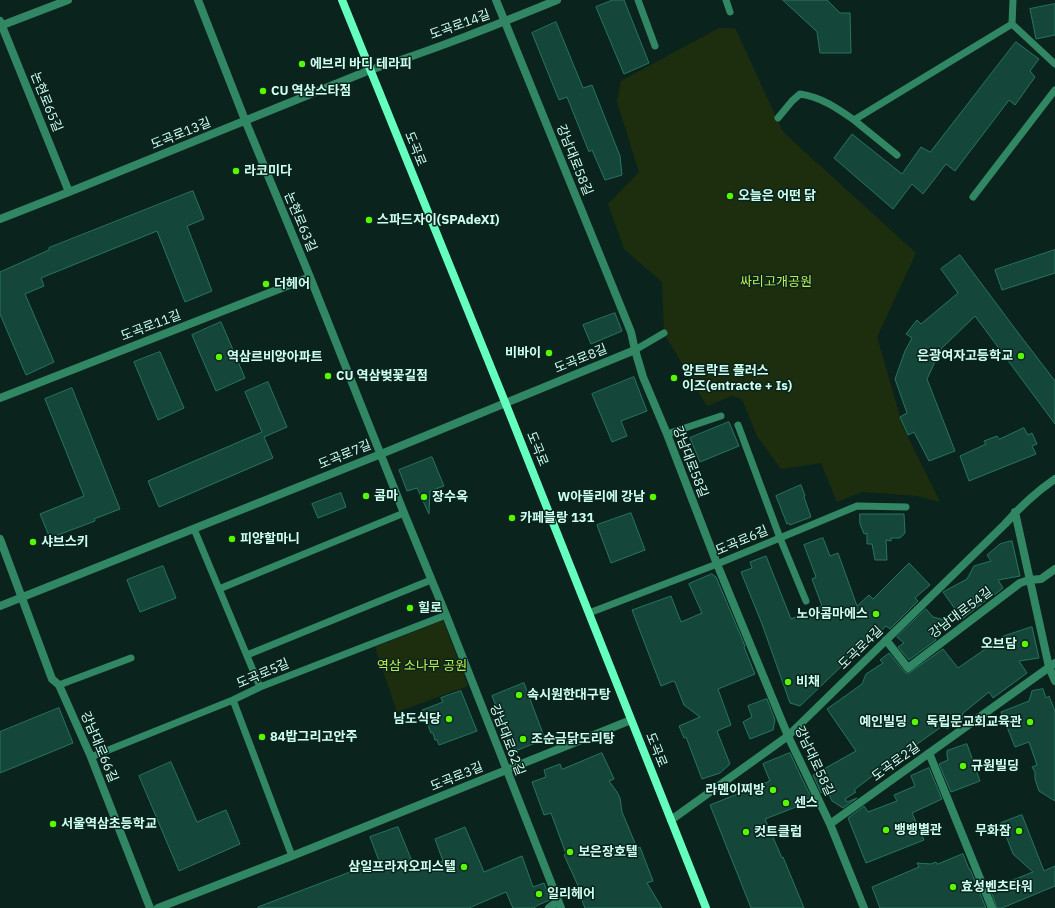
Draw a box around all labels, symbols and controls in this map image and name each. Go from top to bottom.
street label: 도곡로14길 [428,7,492,43]
place label: 에브리 바디 테라피 [310,56,412,72]
marker: 에브리 바디 테라피 [297,59,307,69]
street label: 논현로65길 [27,70,65,134]
place label: CU 역삼스타점 [271,83,351,99]
marker: CU 역삼스타점 [258,86,268,96]
street label: 도곡로13길 [149,115,213,153]
street label: 강남대로58길 [553,122,595,198]
street label: 도곡로 [401,129,429,169]
place label: 라코미다 [244,163,292,179]
marker: 라코미다 [231,166,241,176]
place label: 오늘은 어떤 닭 [738,188,816,204]
street label: 논현로63길 [280,190,320,254]
marker: 오늘은 어떤 닭 [725,191,735,201]
place label: 스파드자이(SPAdeXI) [377,212,499,228]
marker: 스파드자이(SPAdeXI) [364,215,374,225]
park label: 싸리고개공원 [740,274,812,290]
place label: 더헤어 [274,276,310,292]
marker: 더헤어 [261,279,271,289]
street label: 도곡로11길 [119,307,183,345]
street label: 도곡로8길 [552,341,610,377]
place label: 비바이 [505,345,541,361]
marker: 비바이 [544,348,554,358]
place label: 은광여자고등학교 [917,348,1013,364]
place label: 역삼르비앙아파트 [227,349,323,365]
marker: 은광여자고등학교 [1016,351,1026,361]
marker: 역삼르비앙아파트 [214,352,224,362]
place label: 앙트락트 플러스 이즈(entracte + Is) [682,363,792,394]
place label: CU 역삼벚꽃길점 [336,368,428,384]
marker: CU 역삼벚꽃길점 [323,371,333,381]
marker: 앙트락트 플러스 이즈(entracte + Is) [669,373,679,383]
street label: 강남대로58길 [669,424,711,500]
street label: 도곡로 [523,429,551,469]
street label: 도곡로7길 [316,437,374,473]
place label: 콤마 [374,488,398,504]
place label: 장수옥 [432,489,468,505]
place label: W아뜰리에 강남 [558,489,645,505]
marker: 콤마 [361,491,371,501]
marker: 장수옥 [419,492,429,502]
marker: W아뜰리에 강남 [648,492,658,502]
place label: 카페블랑 131 [520,510,594,526]
marker: 카페블랑 131 [507,513,517,523]
street label: 도곡로6길 [713,523,771,559]
place label: 피양할마니 [240,531,300,547]
place label: 샤브스키 [41,534,89,550]
marker: 피양할마니 [227,534,237,544]
marker: 샤브스키 [28,537,38,547]
street label: 강남대로54길 [926,584,996,642]
place label: 힐로 [418,600,442,616]
marker: 힐로 [405,603,415,613]
place label: 노아콤마에스 [796,606,868,622]
marker: 노아콤마에스 [871,609,881,619]
street label: 도곡로4길 [836,623,886,673]
place label: 오브담 [981,636,1017,652]
marker: 오브담 [1020,639,1030,649]
street label: 도곡로5길 [234,656,292,692]
park label: 역삼 소나무 공원 [377,658,467,674]
place label: 비채 [796,674,820,690]
marker: 비채 [783,677,793,687]
place label: 속시원한대구탕 [527,687,611,703]
marker: 속시원한대구탕 [514,690,524,700]
street label: 강남대로62길 [486,702,528,778]
street label: 강남대로66길 [77,709,121,785]
place label: 남도식당 [393,711,441,727]
marker: 남도식당 [444,714,454,724]
place label: 예인빌딩 [859,714,907,730]
place label: 독립문교회교육관 [926,714,1022,730]
marker: 예인빌딩 [910,717,920,727]
marker: 독립문교회교육관 [1025,717,1035,727]
street label: 강남대로58길 [791,724,837,798]
place label: 84밥그리고안주 [270,729,357,745]
street label: 도곡로 [642,730,670,770]
place label: 조순금닭도리탕 [531,731,615,747]
marker: 84밥그리고안주 [257,732,267,742]
marker: 조순금닭도리탕 [518,734,528,744]
street label: 도곡로2길 [869,739,923,785]
place label: 규원빌딩 [971,758,1019,774]
street label: 도곡로3길 [428,759,486,795]
marker: 규원빌딩 [958,761,968,771]
place label: 라멘이찌방 [705,782,765,798]
marker: 라멘이찌방 [768,785,778,795]
place label: 센스 [794,795,818,811]
marker: 센스 [781,798,791,808]
place label: 서울역삼초등학교 [61,816,157,832]
marker: 서울역삼초등학교 [48,819,58,829]
place label: 뱅뱅별관 [894,822,942,838]
place label: 무화잠 [975,823,1011,839]
place label: 컷트클럽 [754,824,802,840]
marker: 뱅뱅별관 [881,825,891,835]
marker: 무화잠 [1014,826,1024,836]
marker: 컷트클럽 [741,827,751,837]
place label: 보은장호텔 [578,844,638,860]
marker: 보은장호텔 [565,847,575,857]
place label: 삼일프라자오피스텔 [348,859,456,875]
marker: 삼일프라자오피스텔 [459,862,469,872]
place label: 효성벤츠타워 [961,879,1033,895]
marker: 효성벤츠타워 [948,882,958,892]
place label: 일리헤어 [547,886,595,902]
marker: 일리헤어 [534,889,544,899]

